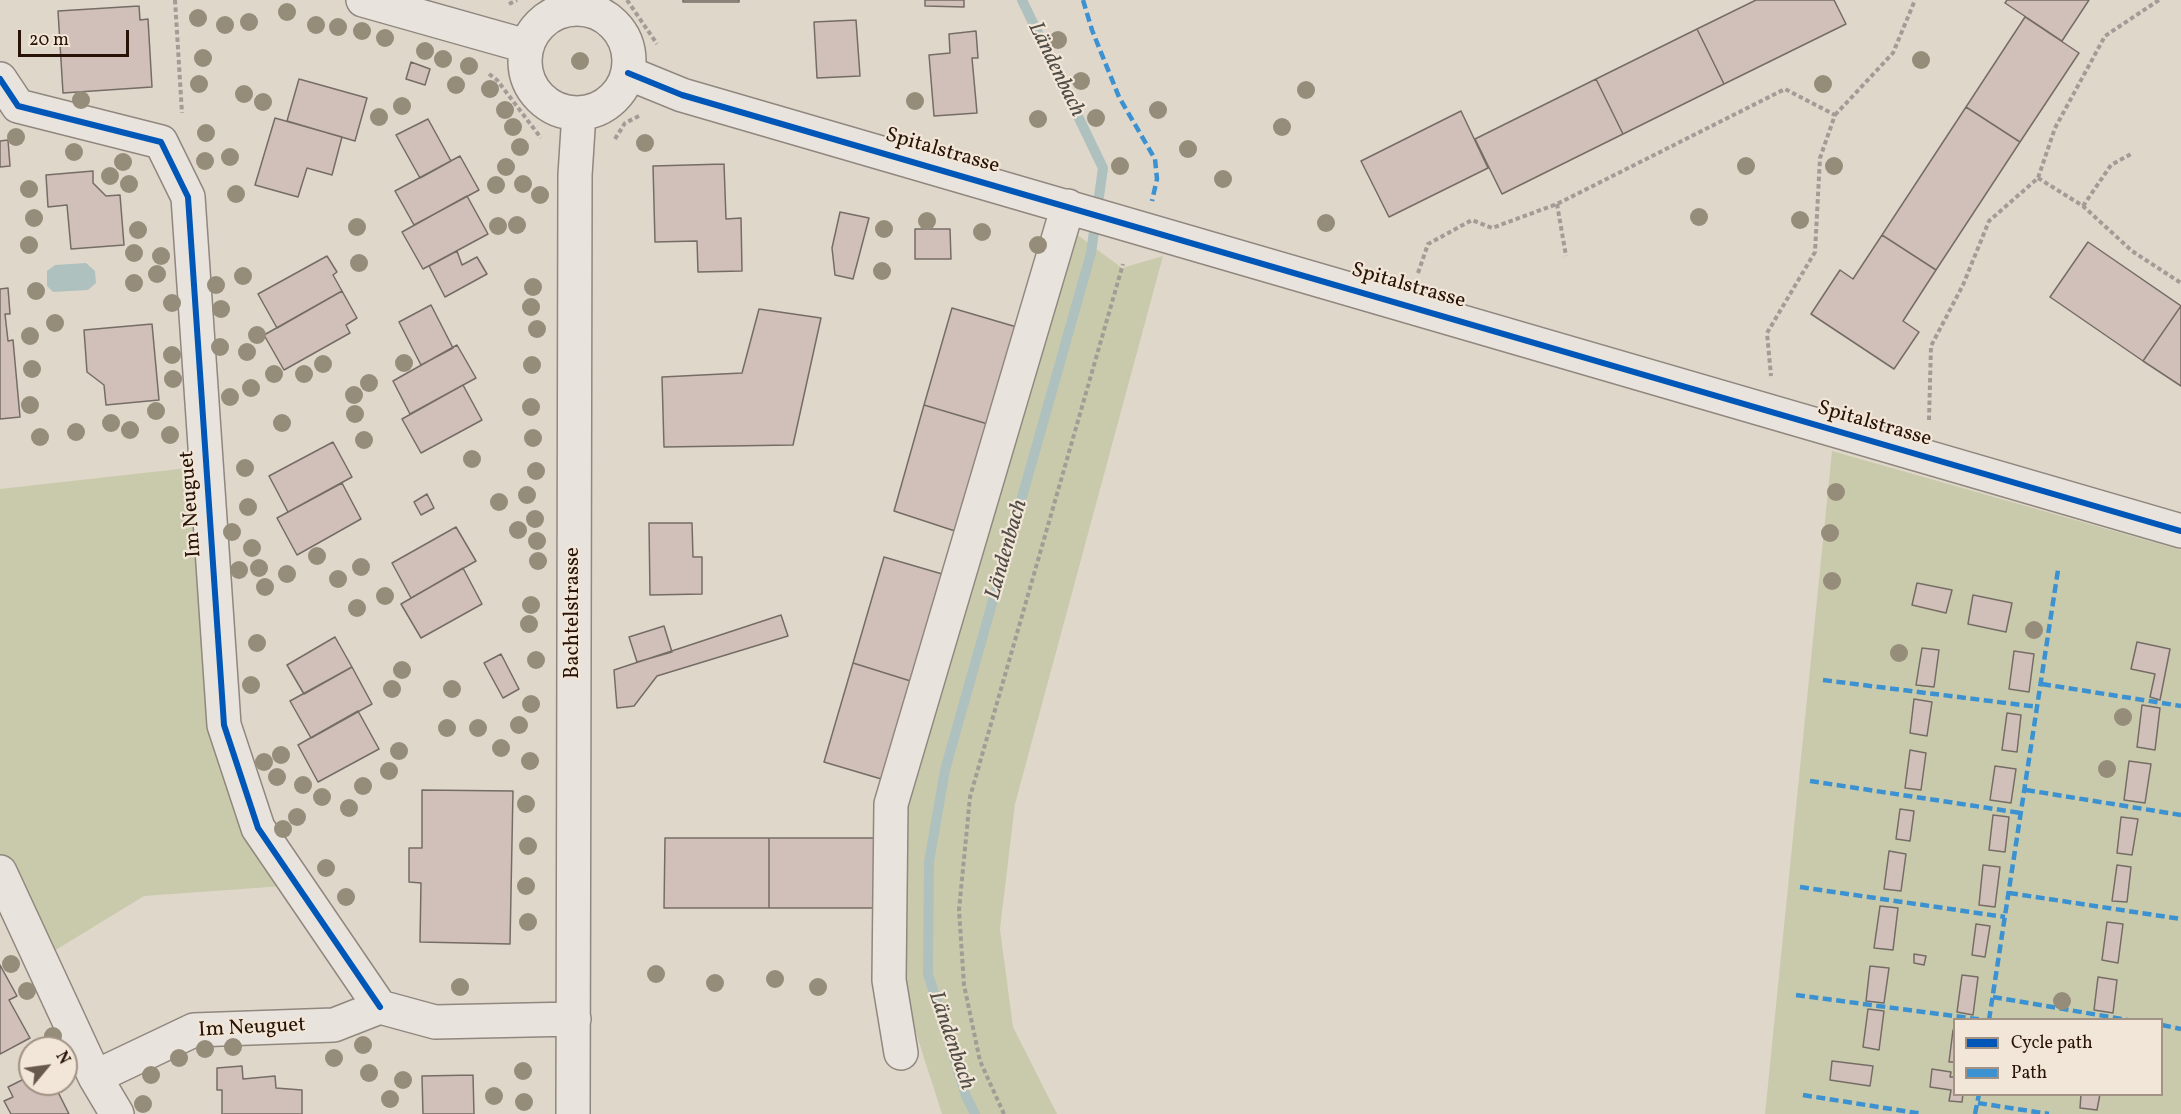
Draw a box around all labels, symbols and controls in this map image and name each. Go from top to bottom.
scale bar [21,18,132,56]
water label: Ländenbach [1021,18,1089,122]
text: 20 m [29,28,69,53]
street label: Spitalstrasse [882,124,1002,180]
street label: Spitalstrasse [1348,259,1468,315]
street label: Spitalstrasse [1814,397,1934,453]
street label: Im Neuguet [176,450,208,558]
water label: Ländenbach [981,497,1035,603]
street label: Bachtelstrasse [561,547,587,679]
water label: Ländenbach [921,988,979,1094]
street label: Im Neuguet [198,1014,306,1044]
legend [1953,1018,2163,1096]
text: Cycle path [2011,1031,2093,1056]
north arrow [18,1036,78,1096]
text: N [50,1048,74,1069]
text: Path [2011,1061,2047,1086]

